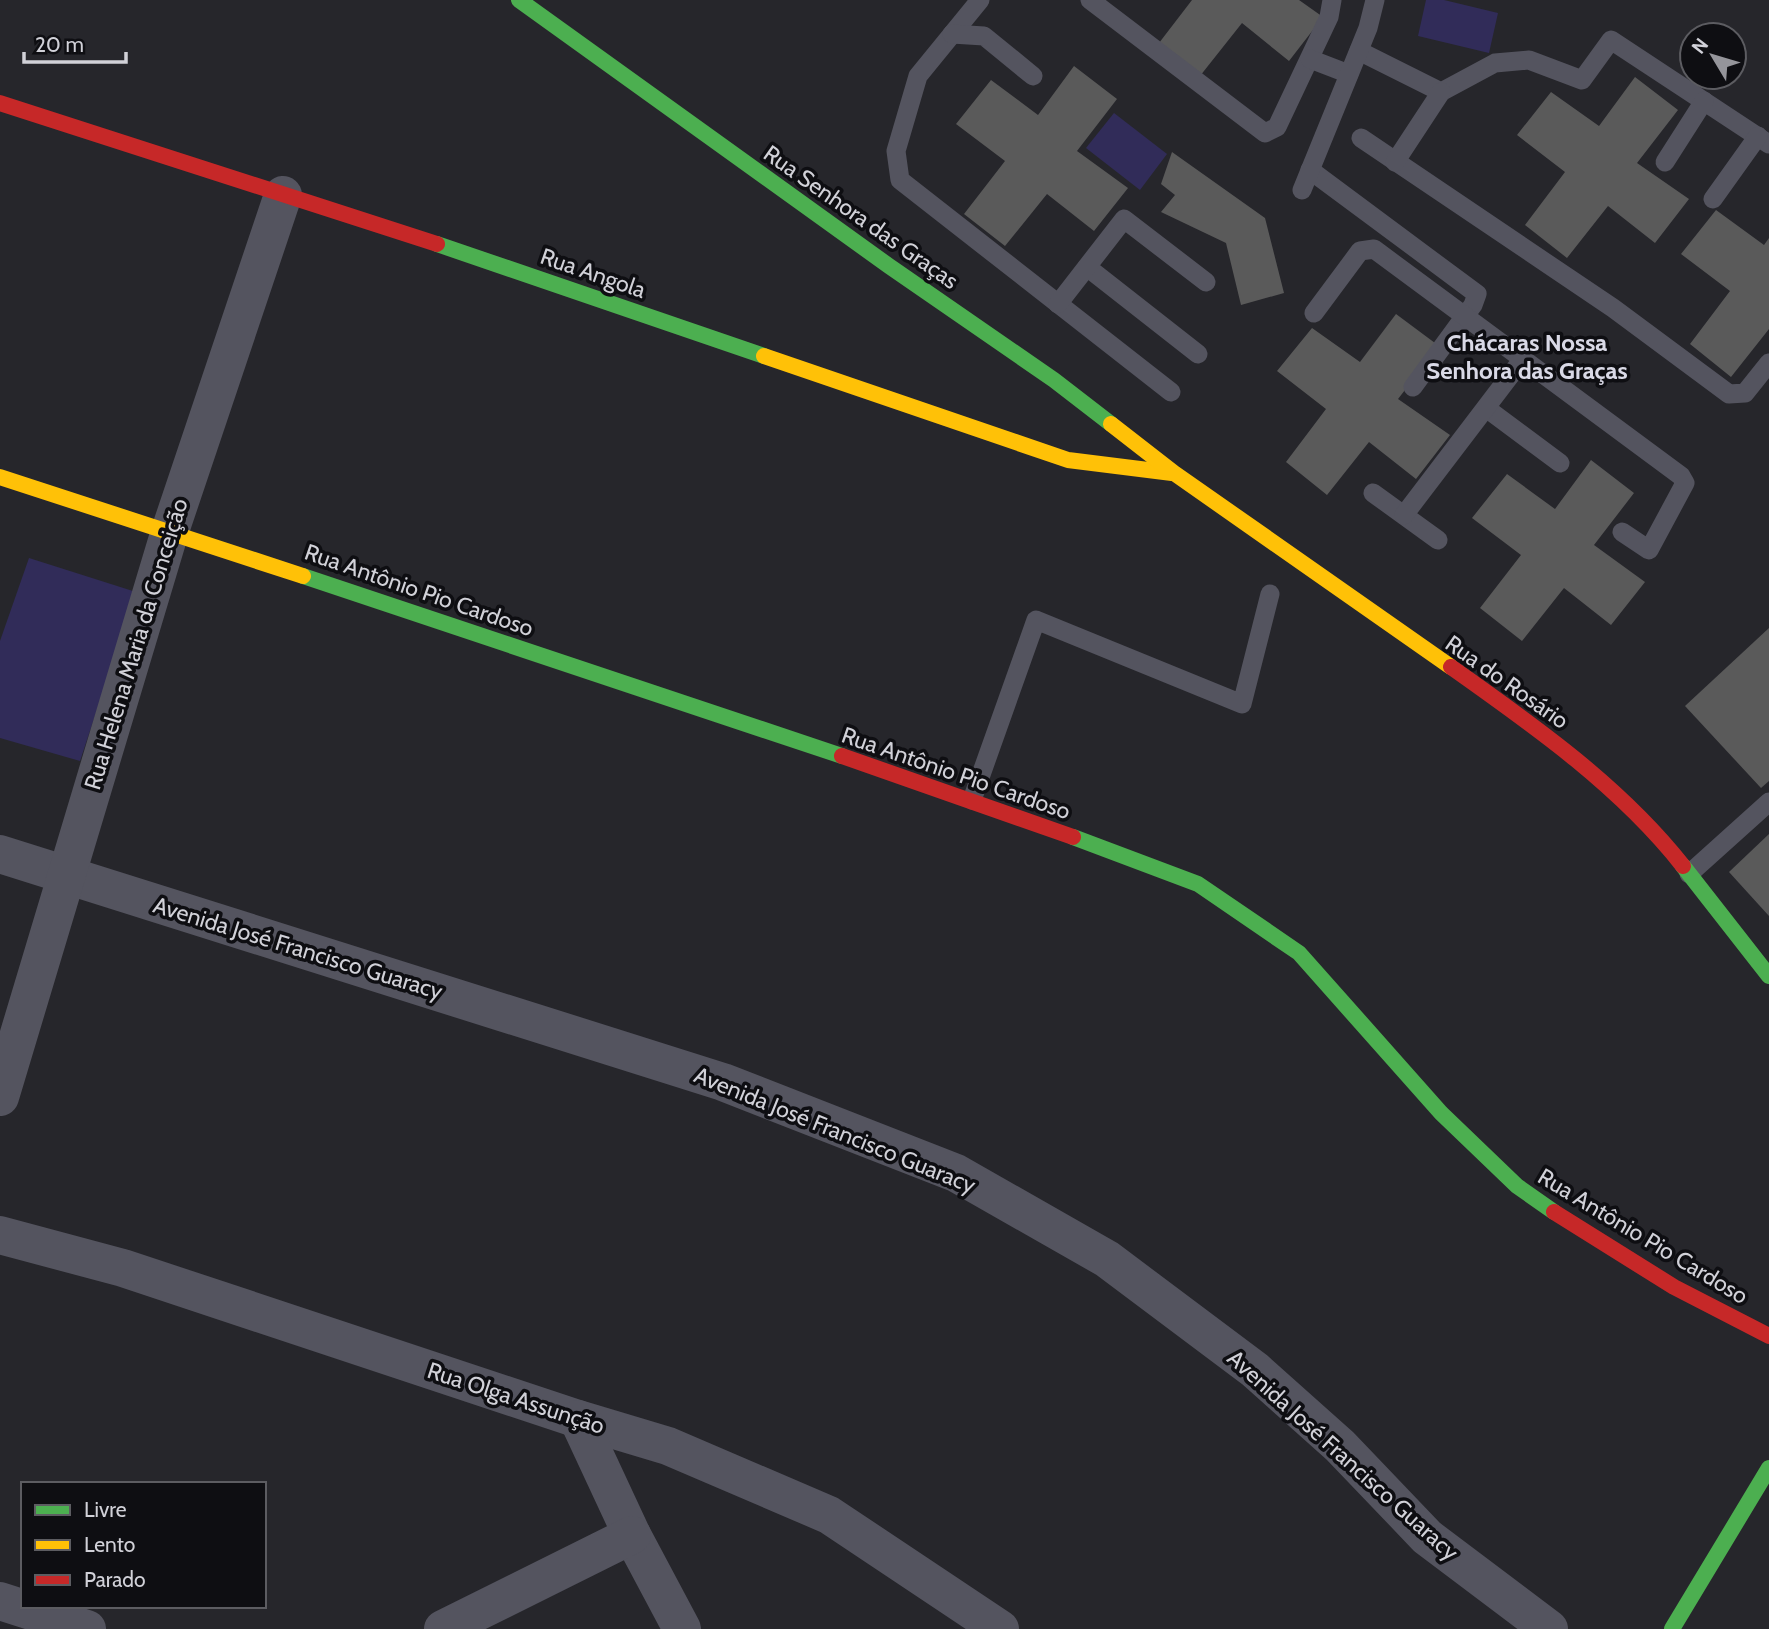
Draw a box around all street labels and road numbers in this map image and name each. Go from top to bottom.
street label: Rua Senhora das Graças [758,139,964,295]
street label: Rua Angola [537,242,649,304]
street label: Rua Helena Maria da Conceição [78,495,194,793]
street label: Rua Antônio Pio Cardoso [301,538,537,642]
street label: Rua do Rosário [1440,629,1574,735]
street label: Rua Antônio Pio Cardoso [838,721,1074,825]
street label: Avenida José Francisco Guaracy [150,891,446,1006]
street label: Avenida José Francisco Guaracy [690,1061,980,1200]
street label: Rua Antônio Pio Cardoso [1533,1162,1753,1310]
street label: Avenida José Francisco Guaracy [1222,1344,1465,1566]
street label: Rua Olga Assunção [424,1356,608,1440]

